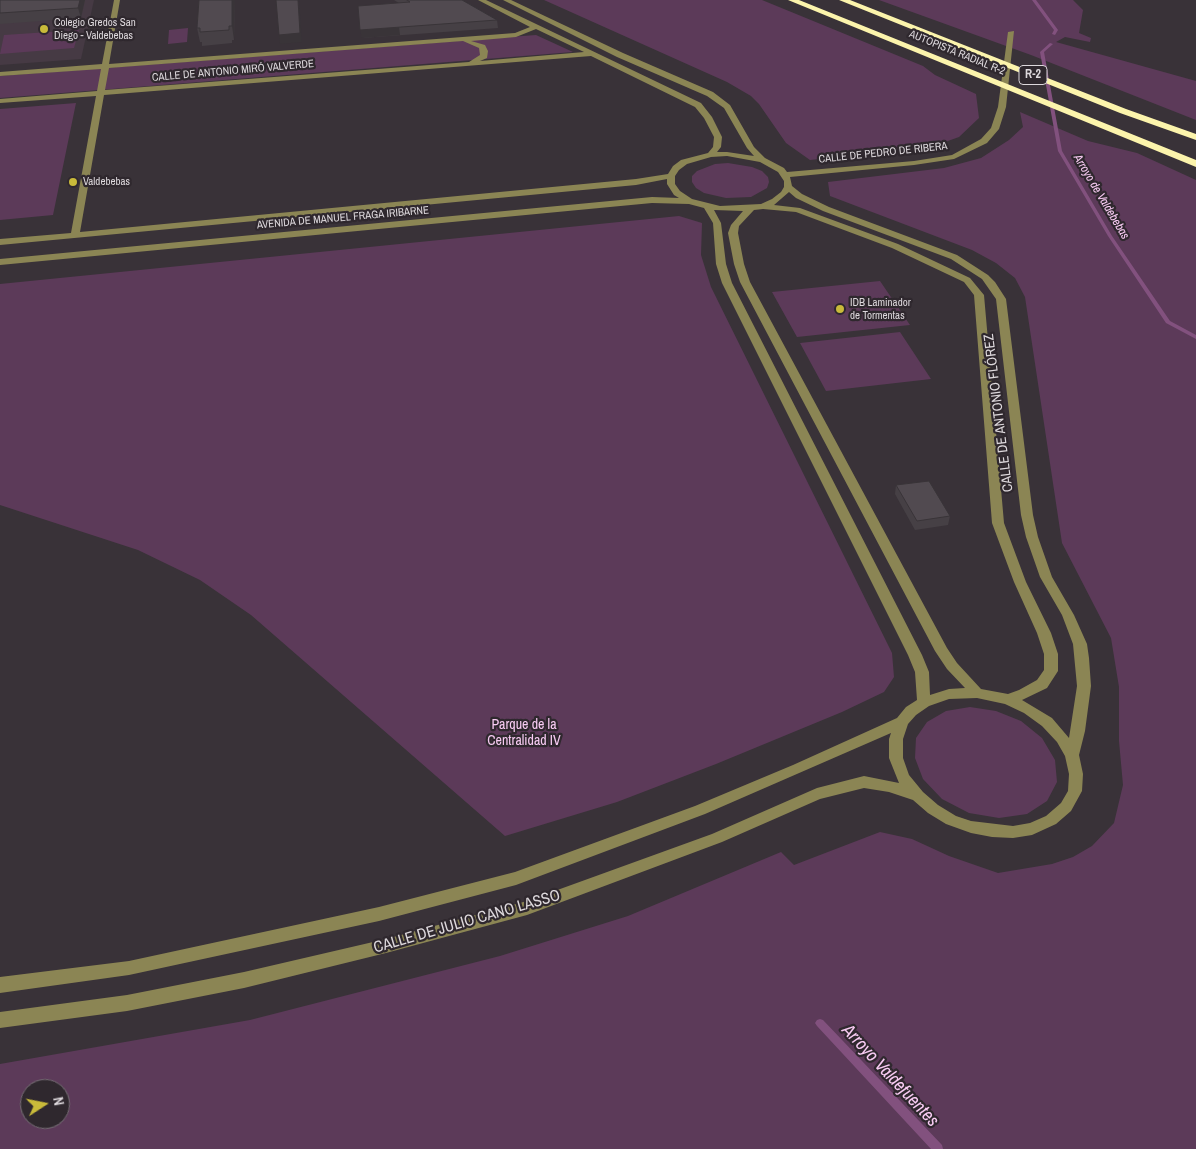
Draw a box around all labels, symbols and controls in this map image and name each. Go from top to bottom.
place label: Colegio Gredos San Diego - Valdebebas [54,16,136,42]
marker: Colegio Gredos San Diego - Valdebebas [38,23,50,35]
street label: AUTOPISTA RADIAL R-2 [907,28,1007,78]
street label: CALLE DE ANTONIO MIRÓ VALVERDE [152,57,314,85]
road number: R-2 [1019,66,1047,84]
street label: CALLE DE PEDRO DE RIBERA [818,140,948,166]
water label: Arroyo de Valdebebas [1070,152,1132,242]
place label: Valdebebas [83,175,130,189]
marker: Valdebebas [67,176,79,188]
street label: AVENIDA DE MANUEL FRAGA IRIBARNE [256,204,430,232]
place label: IDB Laminador de Tormentas [850,296,911,322]
marker: IDB Laminador de Tormentas [834,303,846,315]
street label: CALLE DE ANTONIO FLÓREZ [981,333,1017,493]
park label: Parque de la Centralidad IV [487,717,561,750]
street label: CALLE DE JULIO CANO LASSO [371,886,563,958]
water label: Arroyo Valdefuentes [837,1020,943,1132]
north arrow [20,1079,70,1129]
text: N [49,1096,68,1107]

